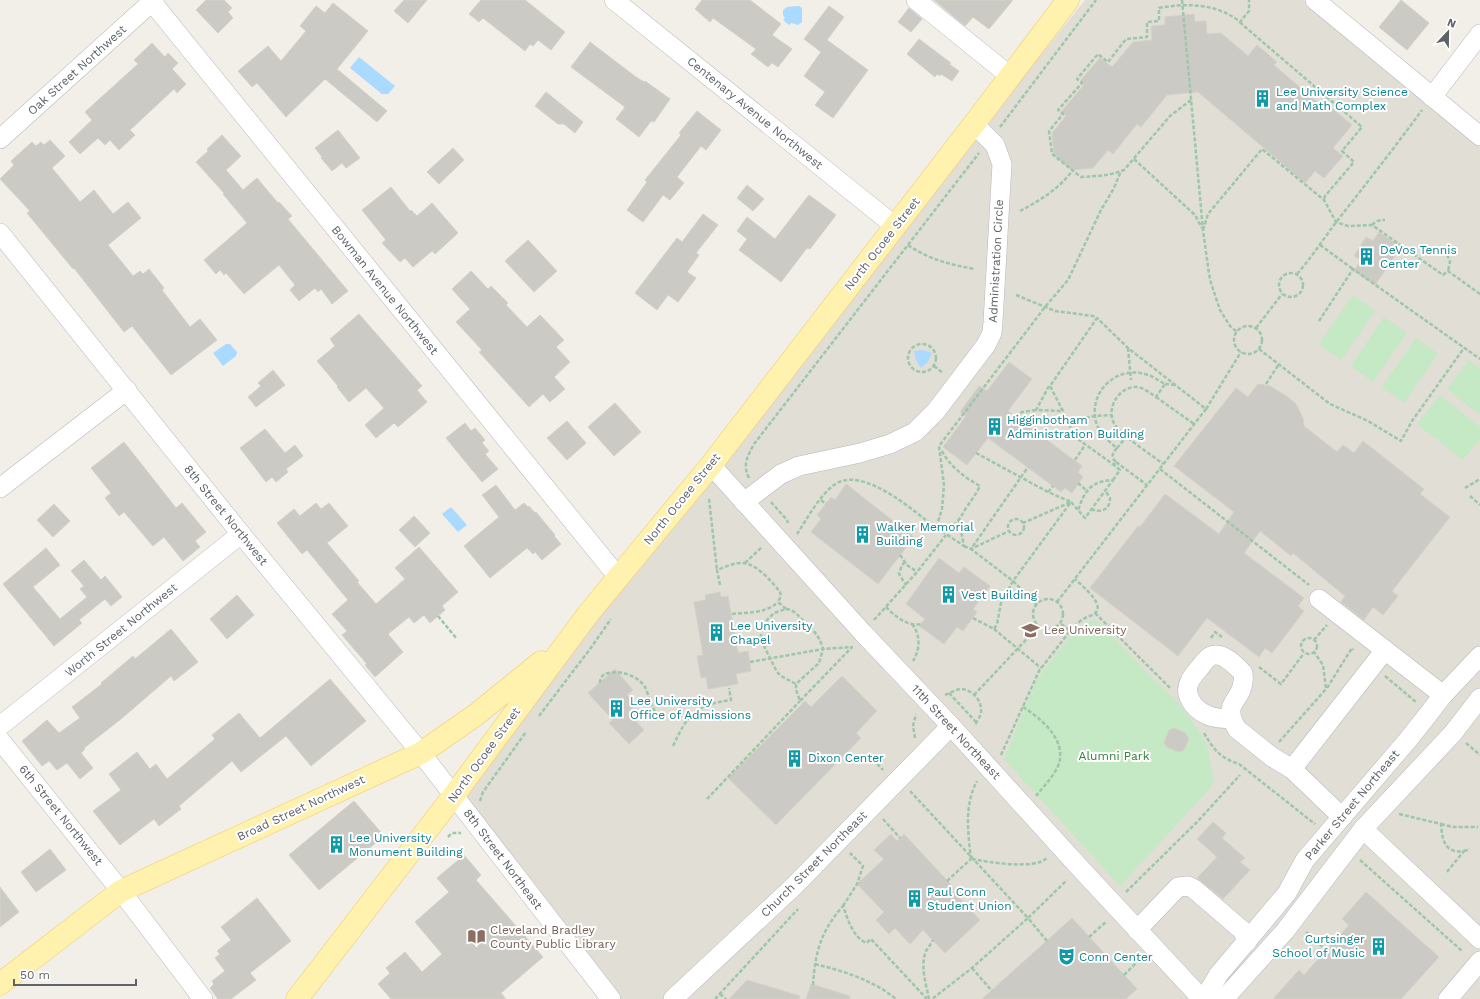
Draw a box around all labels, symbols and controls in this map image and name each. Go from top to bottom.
north arrow [1428,12,1468,52]
text: N [1445,16,1458,31]
street label: Oak Street Northwest [25,22,129,118]
street label: Centenary Avenue Northwest [684,54,826,172]
place label: Lee University Science and Math Complex [1276,85,1408,113]
building icon: Lee University Science and Math Complex [1253,89,1273,109]
street label: North Ocoee Street [841,195,923,293]
street label: Administration Circle [986,199,1006,323]
street label: Bowman Avenue Northwest [329,223,441,357]
place label: DeVos Tennis Center [1380,243,1457,271]
building icon: DeVos Tennis Center [1357,247,1377,267]
place label: Higginbotham Administration Building [1007,413,1144,441]
building icon: Higginbotham Administration Building [984,417,1004,437]
street label: North Ocoee Street [641,450,723,548]
street label: 8th Street Northwest [181,462,271,568]
place label: Walker Memorial Building [876,520,974,548]
building icon: Walker Memorial Building [853,524,873,544]
street label: Worth Street Northwest [62,580,180,680]
building icon: Vest Building [938,585,958,605]
place label: Vest Building [961,588,1038,602]
place label: Lee University Chapel [730,619,813,647]
school or university icon: Lee University [1021,620,1041,640]
building icon: Lee University Chapel [707,623,727,643]
place label: Lee University [1044,623,1127,637]
street label: 11th Street Northeast [909,682,1003,782]
place label: Lee University Office of Admissions [630,694,751,722]
building icon: Lee University Office of Admissions [607,698,627,718]
street label: North Ocoee Street [445,705,523,805]
street label: Parker Street Northeast [1302,747,1402,863]
building icon: Dixon Center [785,748,805,768]
park label: Alumni Park [1079,749,1150,763]
place label: Dixon Center [808,751,884,765]
street label: 6th Street Northwest [16,762,106,868]
street label: Broad Street Northwest [235,772,367,844]
street label: 8th Street Northeast [461,806,545,912]
street label: Church Street Northeast [758,808,870,920]
place label: Lee University Monument Building [349,831,463,859]
building icon: Lee University Monument Building [326,835,346,855]
place label: Paul Conn Student Union [927,885,1012,913]
building icon: Paul Conn Student Union [904,889,924,909]
place label: Cleveland Bradley County Public Library [490,923,616,951]
library icon: Cleveland Bradley County Public Library [467,927,487,947]
place label: Curtsinger School of Music [1272,932,1365,960]
building icon: Curtsinger School of Music [1368,936,1388,956]
theatre icon: Conn Center [1056,947,1076,967]
place label: Conn Center [1079,950,1153,964]
scale bar [14,961,136,987]
text: 50 m [20,968,50,982]

